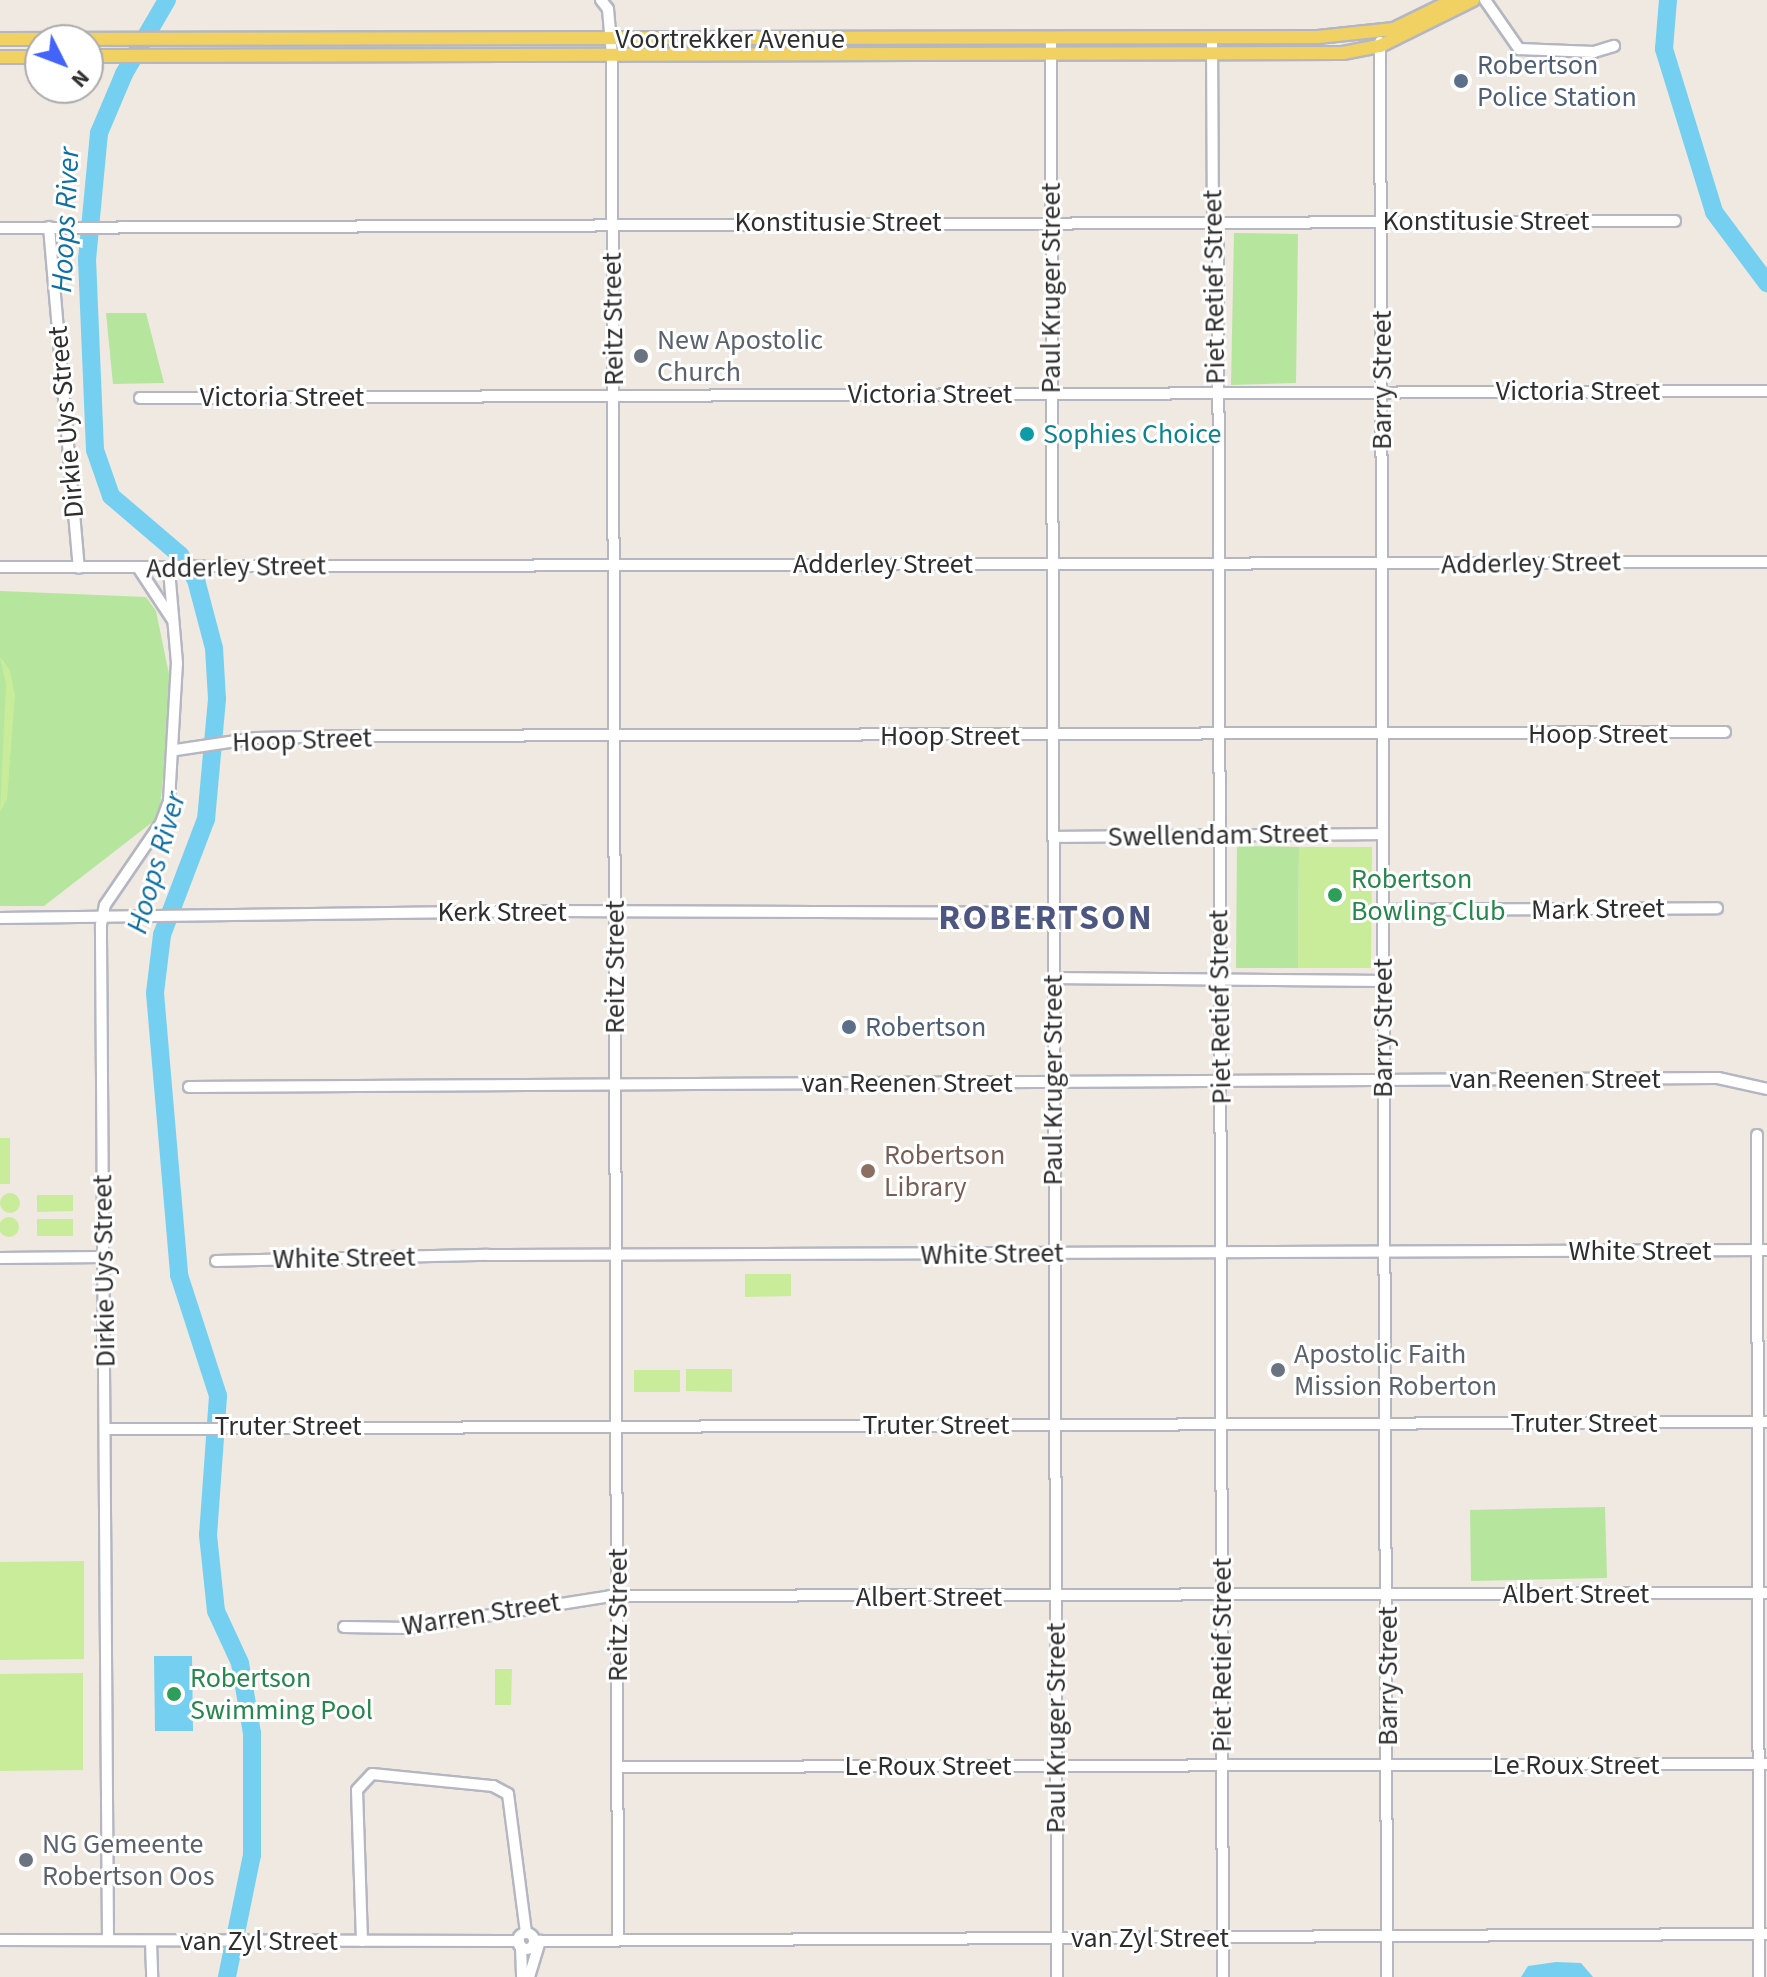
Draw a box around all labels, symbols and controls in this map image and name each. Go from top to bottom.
street label: Voortrekker Avenue [615,22,845,56]
north arrow [24,24,104,104]
place label: Robertson Police Station [1477,48,1637,114]
text: N [64,63,97,95]
marker: Robertson Police Station [1452,72,1470,90]
water label: Hoops River [44,146,88,294]
street label: Paul Kruger Street [1034,183,1068,393]
street label: Piet Retief Street [1196,189,1232,385]
street label: Konstitusie Street [1383,204,1589,238]
street label: Konstitusie Street [735,205,941,239]
street label: Reitz Street [595,252,631,386]
street label: Barry Street [1365,310,1399,450]
place label: New Apostolic Church [657,323,823,389]
street label: Dirkie Uys Street [41,325,91,519]
marker: New Apostolic Church [632,347,650,365]
street label: Victoria Street [1496,374,1660,408]
street label: Victoria Street [848,377,1012,411]
street label: Victoria Street [200,380,364,414]
place label: Sophies Choice [1043,417,1221,451]
marker: Sophies Choice [1018,425,1036,443]
street label: Adderley Street [1441,545,1621,581]
street label: Adderley Street [793,547,973,581]
street label: Adderley Street [146,549,326,585]
street label: Hoop Street [1528,717,1668,751]
street label: Hoop Street [880,719,1020,753]
street label: Hoop Street [232,721,372,759]
water label: Hoops River [120,788,194,938]
street label: Swellendam Street [1107,816,1329,854]
place label: Robertson Bowling Club [1351,862,1506,928]
marker: Robertson Bowling Club [1326,886,1344,904]
street label: Mark Street [1531,891,1665,927]
street label: Kerk Street [437,895,567,929]
district label: ROBERTSON [938,896,1154,940]
street label: Reitz Street [598,900,632,1034]
street label: Piet Retief Street [1202,909,1238,1105]
street label: Barry Street [1366,958,1400,1098]
street label: Paul Kruger Street [1036,975,1070,1185]
place label: Robertson [865,1010,986,1044]
marker: Robertson [840,1018,858,1036]
street label: van Reenen Street [1449,1062,1661,1096]
street label: van Reenen Street [801,1066,1013,1100]
place label: Robertson Library [884,1138,1005,1204]
marker: Robertson Library [859,1162,877,1180]
street label: Dirkie Uys Street [86,1174,122,1368]
street label: White Street [1569,1234,1711,1268]
street label: White Street [920,1236,1064,1272]
street label: White Street [272,1240,416,1276]
place label: Apostolic Faith Mission Roberton [1294,1337,1497,1403]
marker: Apostolic Faith Mission Roberton [1269,1361,1287,1379]
street label: Truter Street [1510,1406,1658,1440]
street label: Truter Street [862,1408,1010,1442]
street label: Truter Street [214,1409,362,1443]
street label: Reitz Street [601,1548,635,1682]
street label: Piet Retief Street [1205,1558,1239,1752]
street label: Albert Street [1503,1577,1649,1611]
street label: Albert Street [856,1580,1002,1614]
street label: Warren Street [399,1585,563,1643]
street label: Barry Street [1371,1606,1405,1746]
street label: Paul Kruger Street [1039,1623,1073,1833]
place label: Robertson Swimming Pool [190,1661,373,1727]
marker: Robertson Swimming Pool [165,1685,183,1703]
street label: Le Roux Street [1492,1748,1660,1782]
street label: Le Roux Street [844,1749,1012,1783]
place label: NG Gemeente Robertson Oos [42,1827,214,1893]
marker: NG Gemeente Robertson Oos [17,1851,35,1869]
street label: van Zyl Street [1071,1921,1229,1955]
street label: van Zyl Street [180,1924,338,1958]

